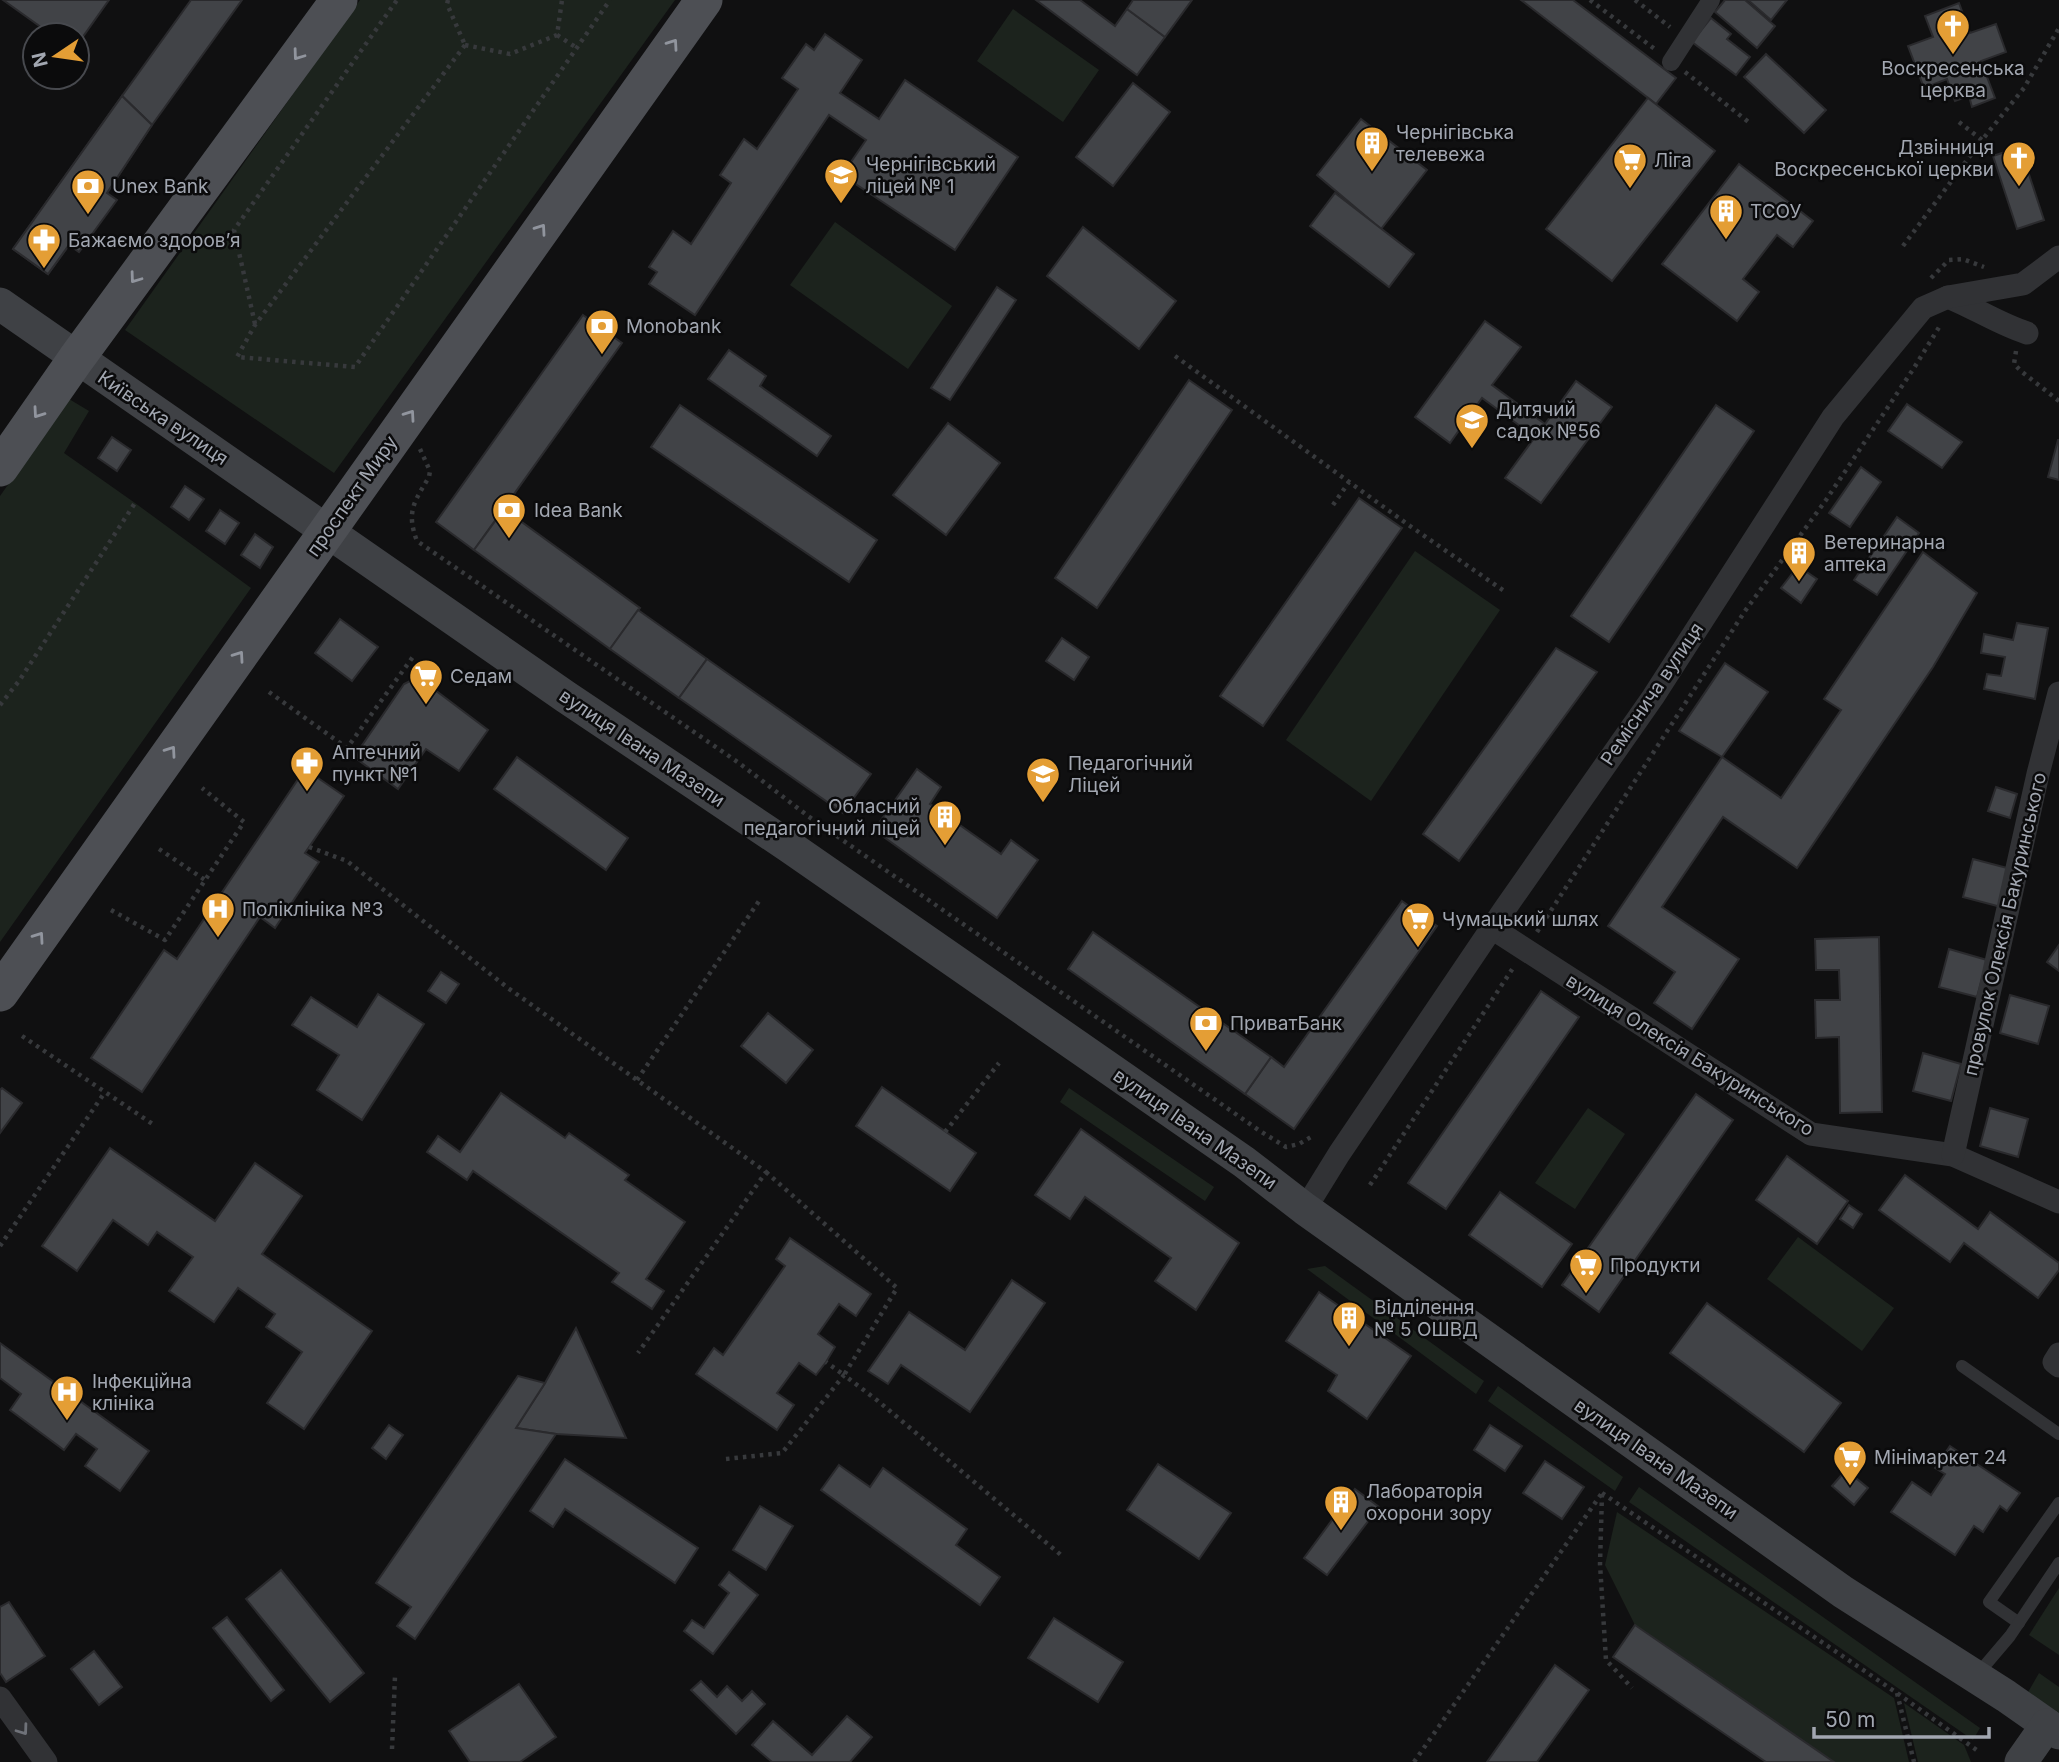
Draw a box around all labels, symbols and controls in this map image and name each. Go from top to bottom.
church icon: Воскресенська церква [1934,7,1972,56]
north arrow [21,21,91,91]
one-way arrow [665,39,677,52]
one-way arrow [294,47,306,60]
text: N [27,50,53,69]
place label: Воскресенська церква [1881,57,2025,102]
place label: Чернігівська телевежа [1396,121,1514,166]
building icon: Чернігівська телевежа [1353,124,1391,173]
place label: Дзвінниця Воскресенської церкви [1774,136,1994,181]
church icon: Дзвінниця Воскресенської церкви [2000,139,2038,188]
supermarket icon: Ліга [1611,141,1649,190]
place label: Ліга [1654,149,1692,172]
place label: Чернігівський ліцей № 1 [866,153,996,198]
school or university icon: Чернігівський ліцей № 1 [822,156,860,205]
bank icon: Unex Bank [69,167,107,216]
place label: Unex Bank [112,175,209,198]
building icon: ТСОУ [1707,192,1745,241]
place label: ТСОУ [1750,200,1801,223]
pharmacy icon: Бажаємо здоровʼя [25,221,63,270]
one-way arrow [533,224,546,237]
place label: Бажаємо здоровʼя [68,229,240,252]
one-way arrow [131,270,143,283]
bank icon: Monobank [583,307,621,356]
place label: Monobank [626,315,722,338]
street label: Київська вулиця [93,366,233,470]
place label: Дитячий садок №56 [1496,398,1601,443]
school or university icon: Дитячий садок №56 [1453,401,1491,450]
one-way arrow [34,405,46,418]
one-way arrow [402,410,414,423]
street label: проспект Миру [302,431,402,561]
bank icon: Idea Bank [490,491,528,540]
place label: Idea Bank [534,499,623,522]
place label: Ветеринарна аптека [1824,531,1945,576]
building icon: Ветеринарна аптека [1780,534,1818,583]
street label: Реміснича вулиця [1596,618,1708,770]
one-way arrow [231,651,243,664]
supermarket icon: Седам [407,657,445,706]
place label: Седам [450,665,512,688]
street label: вулиця Івана Мазепи [555,684,729,812]
place label: Аптечний пункт №1 [332,741,421,786]
pharmacy icon: Аптечний пункт №1 [288,744,326,793]
one-way arrow [163,746,175,759]
place label: Педагогічний Ліцей [1068,752,1193,797]
school or university icon: Педагогічний Ліцей [1024,755,1062,804]
street label: провулок Олексія Бакуринського [1959,770,2051,1078]
place label: Обласний педагогічний ліцей [743,795,920,840]
building icon: Обласний педагогічний ліцей [926,798,964,847]
hospital icon: Поліклініка №3 [199,890,237,939]
place label: Поліклініка №3 [242,898,384,921]
supermarket icon: Чумацький шлях [1399,900,1437,949]
place label: Чумацький шлях [1442,908,1599,931]
one-way arrow [31,932,43,945]
street label: вулиця Олексія Бакуринського [1562,969,1818,1141]
bank icon: ПриватБанк [1187,1004,1225,1053]
place label: ПриватБанк [1230,1012,1343,1035]
street label: вулиця Івана Мазепи [1109,1064,1281,1194]
supermarket icon: Продукти [1567,1246,1605,1295]
place label: Продукти [1610,1254,1700,1277]
place label: Відділення № 5 ОШВД [1374,1296,1478,1341]
building icon: Відділення № 5 ОШВД [1330,1299,1368,1348]
place label: Інфекційна клініка [92,1370,192,1415]
hospital icon: Інфекційна клініка [48,1373,86,1422]
street label: вулиця Івана Мазепи [1570,1394,1742,1524]
supermarket icon: Мінімаркет 24 [1831,1438,1869,1487]
place label: Мінімаркет 24 [1874,1446,2007,1469]
place label: Лабораторія охорони зору [1366,1480,1492,1525]
building icon: Лабораторія охорони зору [1322,1483,1360,1532]
scale bar [1814,1696,1989,1740]
text: 50 m [1825,1707,1875,1732]
one-way arrow [15,1722,27,1735]

